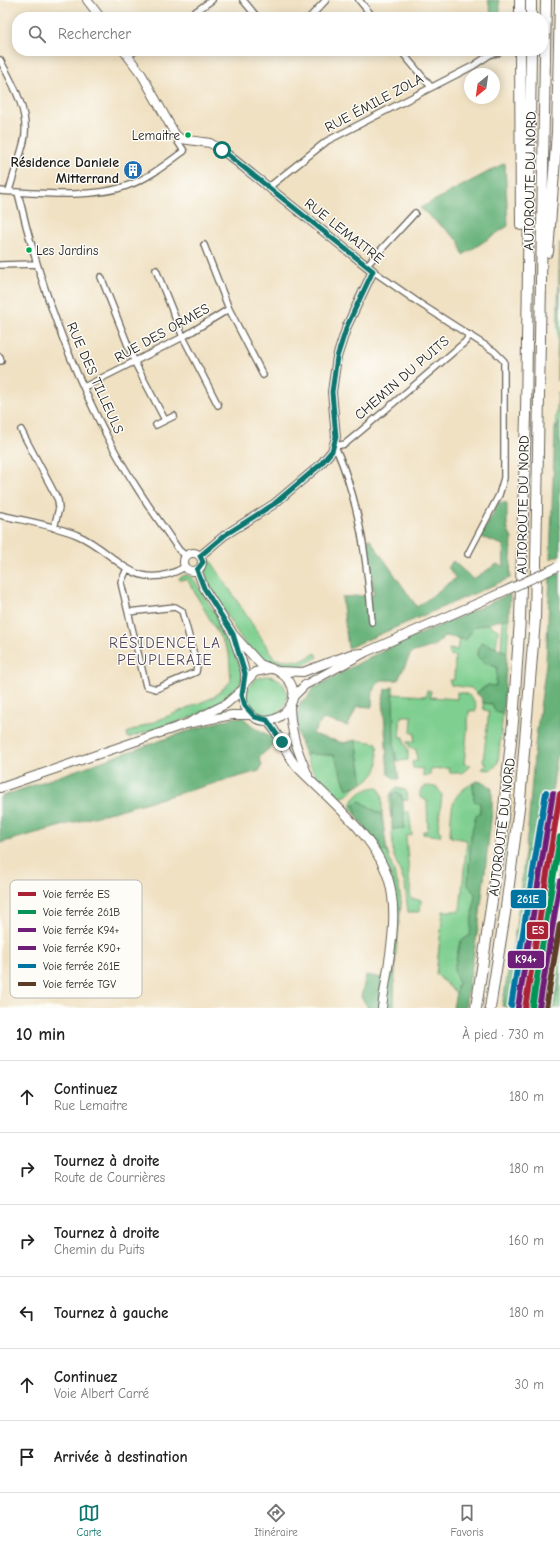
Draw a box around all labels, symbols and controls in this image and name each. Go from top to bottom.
search box [12,12,548,56]
icon: search [26,23,48,45]
text: Rechercher [58,25,131,43]
north arrow [464,68,500,104]
street label: RUE ÉMILE ZOLA [322,70,426,136]
street label: AUTOROUTE DU NORD [520,111,540,251]
place label: Lemaitre [132,128,180,143]
marker: Lemaitre [183,130,193,140]
route start [213,141,231,159]
place label: Résidence Daniele Mitterrand [11,154,119,187]
building icon: Résidence Daniele Mitterrand [122,159,144,181]
street label: RUE LEMAITRE [301,195,387,267]
place label: Les Jardins [36,243,98,258]
marker: Les Jardins [24,245,34,255]
street label: RUE DES ORMES [112,300,213,366]
street label: RUE DES TILLEULS [63,320,127,437]
street label: CHEMIN DU PUITS [351,332,453,424]
street label: AUTOROUTE DU NORD [513,435,533,575]
district label: RÉSIDENCE LA PEUPLERAIE [109,633,221,669]
route end [273,733,291,751]
street label: AUTOROUTE DU NORD [485,757,519,897]
legend [10,880,142,998]
text: Voie ferrée ES [43,888,110,901]
line badge: 261E [510,889,547,909]
text: 261E [517,893,540,906]
text: Voie ferrée 261B [43,906,120,919]
line badge: ES [526,921,549,940]
text: Voie ferrée K94+ [43,924,120,937]
text: ES [532,924,544,937]
text: Voie ferrée K90+ [43,942,121,955]
line badge: K94+ [507,950,545,969]
text: K94+ [515,953,537,966]
text: Voie ferrée 261E [43,960,120,973]
text: Voie ferrée TGV [43,978,116,991]
text: 10 min [16,1025,65,1044]
text: À pied · 730 m [462,1027,544,1042]
text: Continuez [54,1080,117,1098]
icon: ahead [16,1086,38,1108]
text: 180 m [509,1089,544,1104]
text: Rue Lemaitre [54,1098,128,1113]
text: Tournez à droite [54,1152,159,1170]
icon: right [16,1158,38,1180]
text: 180 m [509,1161,544,1176]
text: Route de Courrières [54,1170,165,1185]
text: Tournez à droite [54,1224,159,1242]
icon: right [16,1230,38,1252]
text: 160 m [509,1233,544,1248]
text: Chemin du Puits [54,1242,145,1257]
icon: left [16,1302,38,1324]
text: Tournez à gauche [54,1304,168,1322]
text: 180 m [509,1305,544,1320]
text: Continuez [54,1368,117,1386]
icon: ahead [16,1374,38,1396]
text: 30 m [514,1377,544,1392]
text: Voie Albert Carré [54,1386,149,1401]
icon: arrive [16,1446,38,1468]
text: Arrivée à destination [54,1448,188,1466]
tab: Carte [76,1502,102,1539]
tab: Itinéraire [254,1502,298,1539]
tab: Favoris [451,1502,484,1539]

